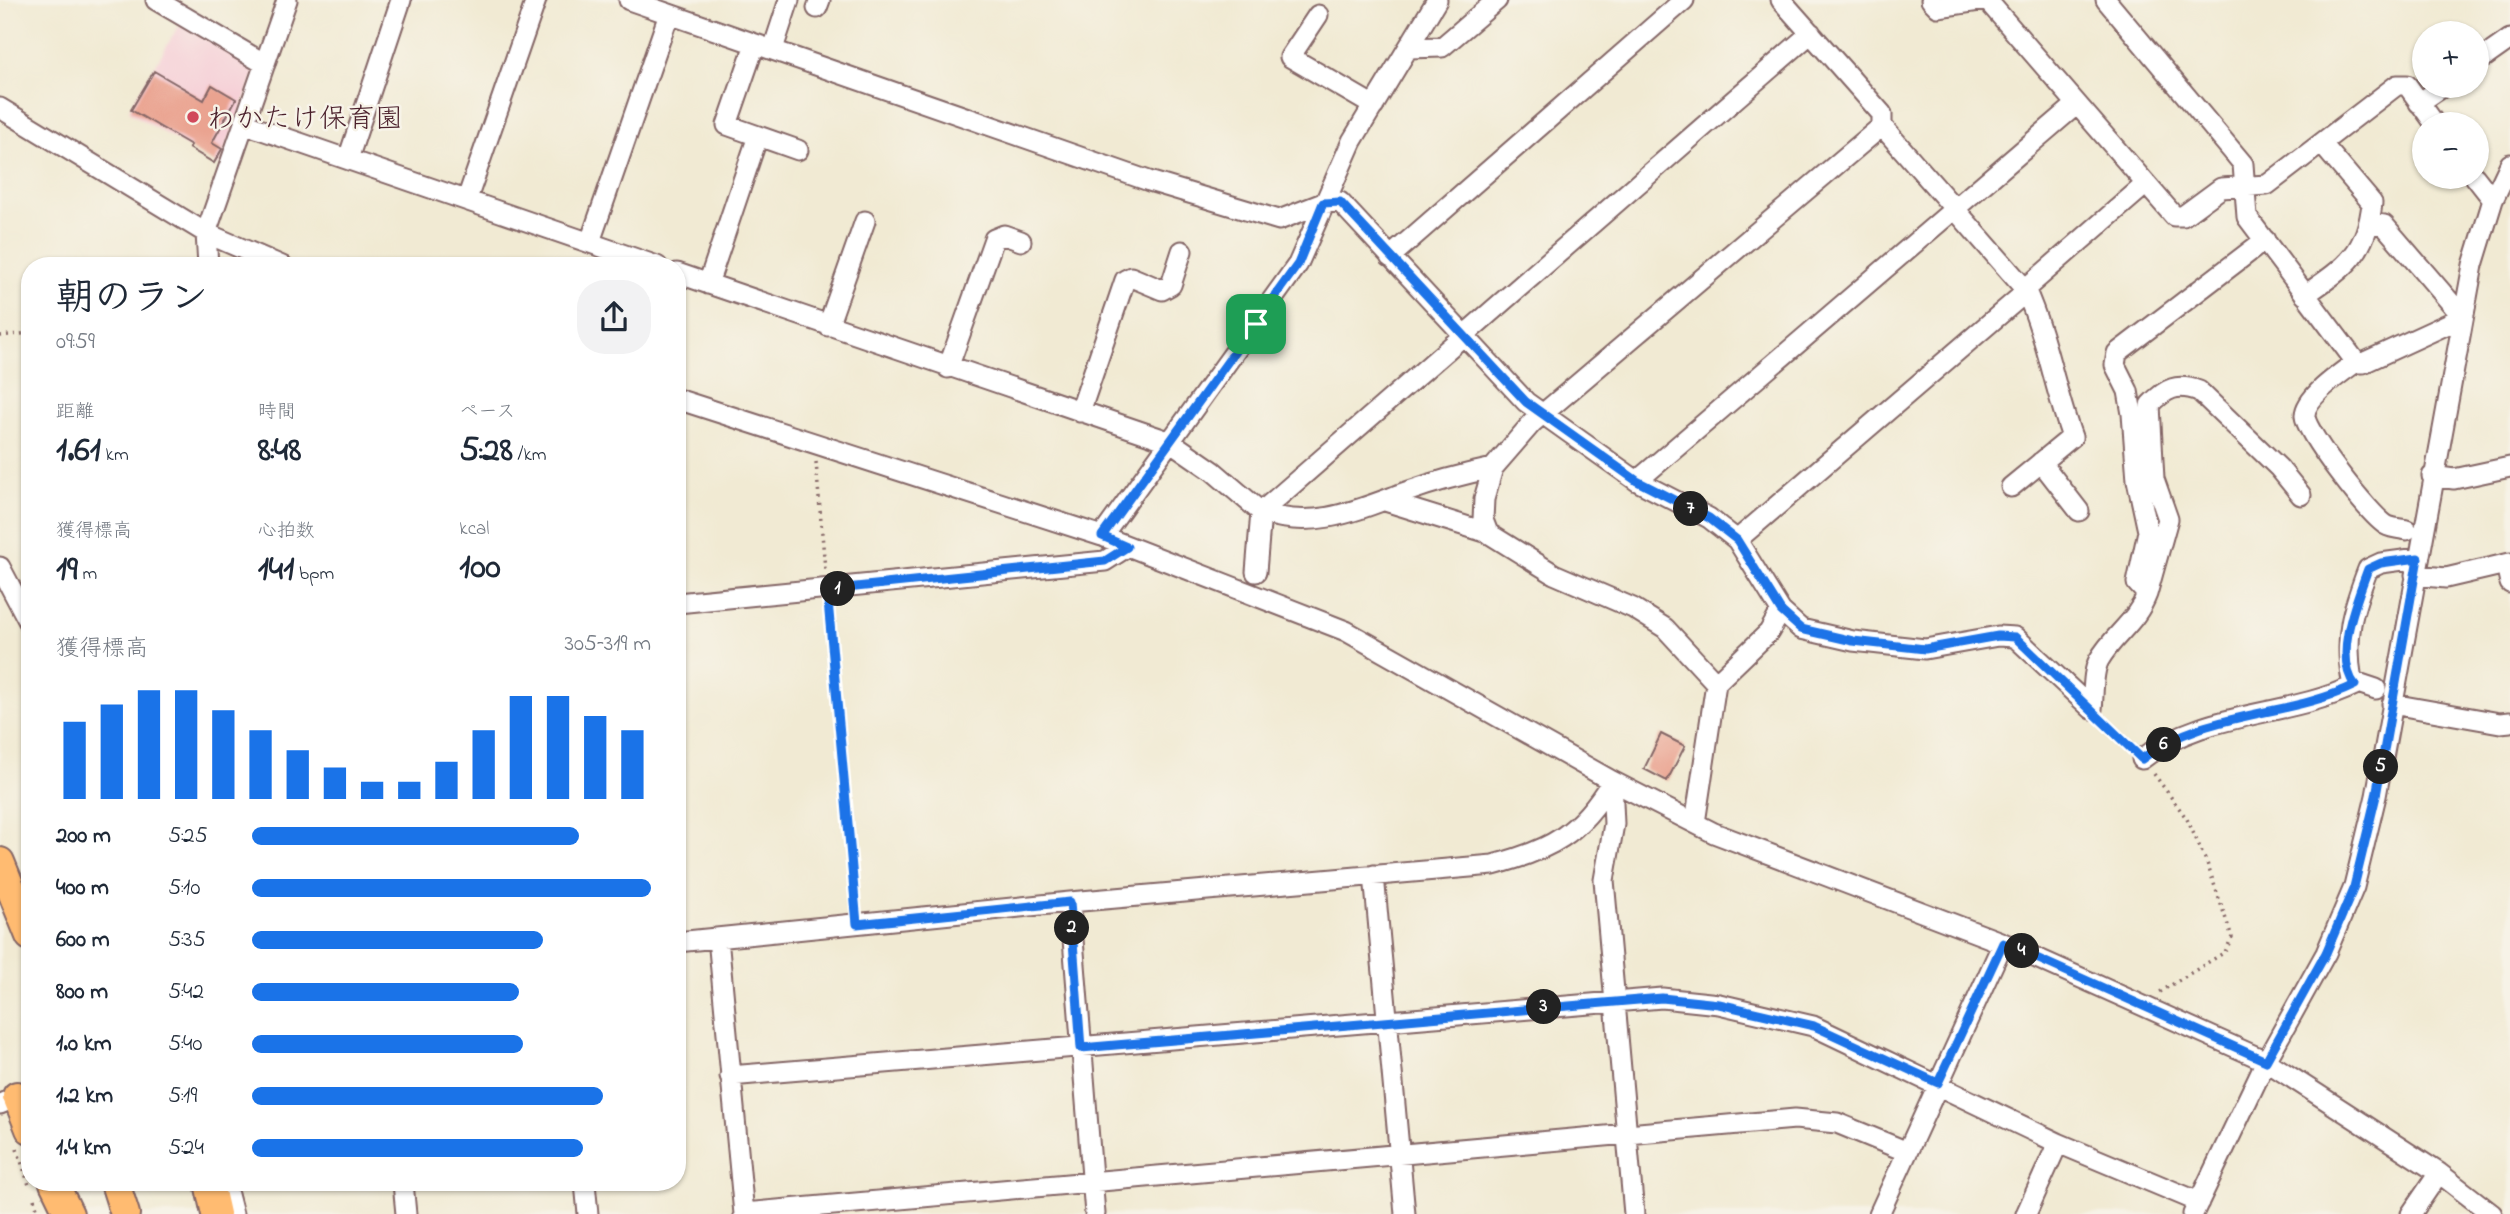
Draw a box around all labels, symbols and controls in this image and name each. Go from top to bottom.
map controls [2412,21,2489,189]
button: + [2412,21,2489,98]
place label: わかたけ保育園 [207,100,403,141]
marker: わかたけ保育園 [185,109,201,125]
button: − [2412,112,2489,189]
text: 朝のラン [56,272,208,328]
button: share [577,280,651,354]
pin [1226,294,1286,354]
icon: arrive [1237,305,1275,343]
text: 09:59 [56,326,95,359]
text: 距離 [56,399,94,426]
text: 時間 [258,399,296,426]
text: ペース [459,399,515,426]
text: 1.61 [56,426,101,477]
text: 8:48 [258,426,301,477]
text: 5:28 [459,426,513,477]
text: km [101,442,129,469]
text: /km [513,442,547,469]
pin: 7 [1674,491,1708,526]
text: 7 [1687,495,1694,522]
text: kcal [459,516,490,543]
text: 獲得標高 [56,518,132,545]
text: 心拍数 [258,518,315,545]
text: 100 [459,543,501,594]
text: 19 [56,545,78,596]
text: 141 [258,545,294,596]
text: m [78,561,97,588]
text: bpm [294,561,334,588]
pin: 1 [820,572,856,606]
text: 1 [834,575,841,602]
text: 305–319 m [564,628,651,661]
text: 獲得標高 [56,633,148,666]
pin: 6 [2146,728,2182,762]
text: 6 [2159,731,2168,758]
pin: 5 [2364,750,2398,784]
text: 5 [2375,753,2386,780]
text: 200 m [56,820,111,853]
text: 5:25 [168,820,208,853]
text: 400 m [56,872,109,905]
text: 5:10 [168,872,200,905]
pin: 2 [1054,911,1090,946]
text: 2 [1067,914,1076,941]
text: 600 m [56,924,110,957]
text: 5:35 [168,924,206,957]
pin: 4 [2004,934,2039,968]
text: 4 [2018,937,2025,964]
text: 800 m [56,976,108,1009]
text: 5:42 [168,976,204,1009]
pin: 3 [1526,990,1562,1024]
text: 3 [1540,993,1547,1020]
text: 1.0 km [56,1028,112,1061]
text: 5:40 [168,1028,203,1061]
text: 1.2 km [56,1080,113,1113]
text: 5:19 [168,1080,197,1113]
text: 1.4 km [56,1132,111,1165]
text: 5:24 [168,1132,204,1165]

